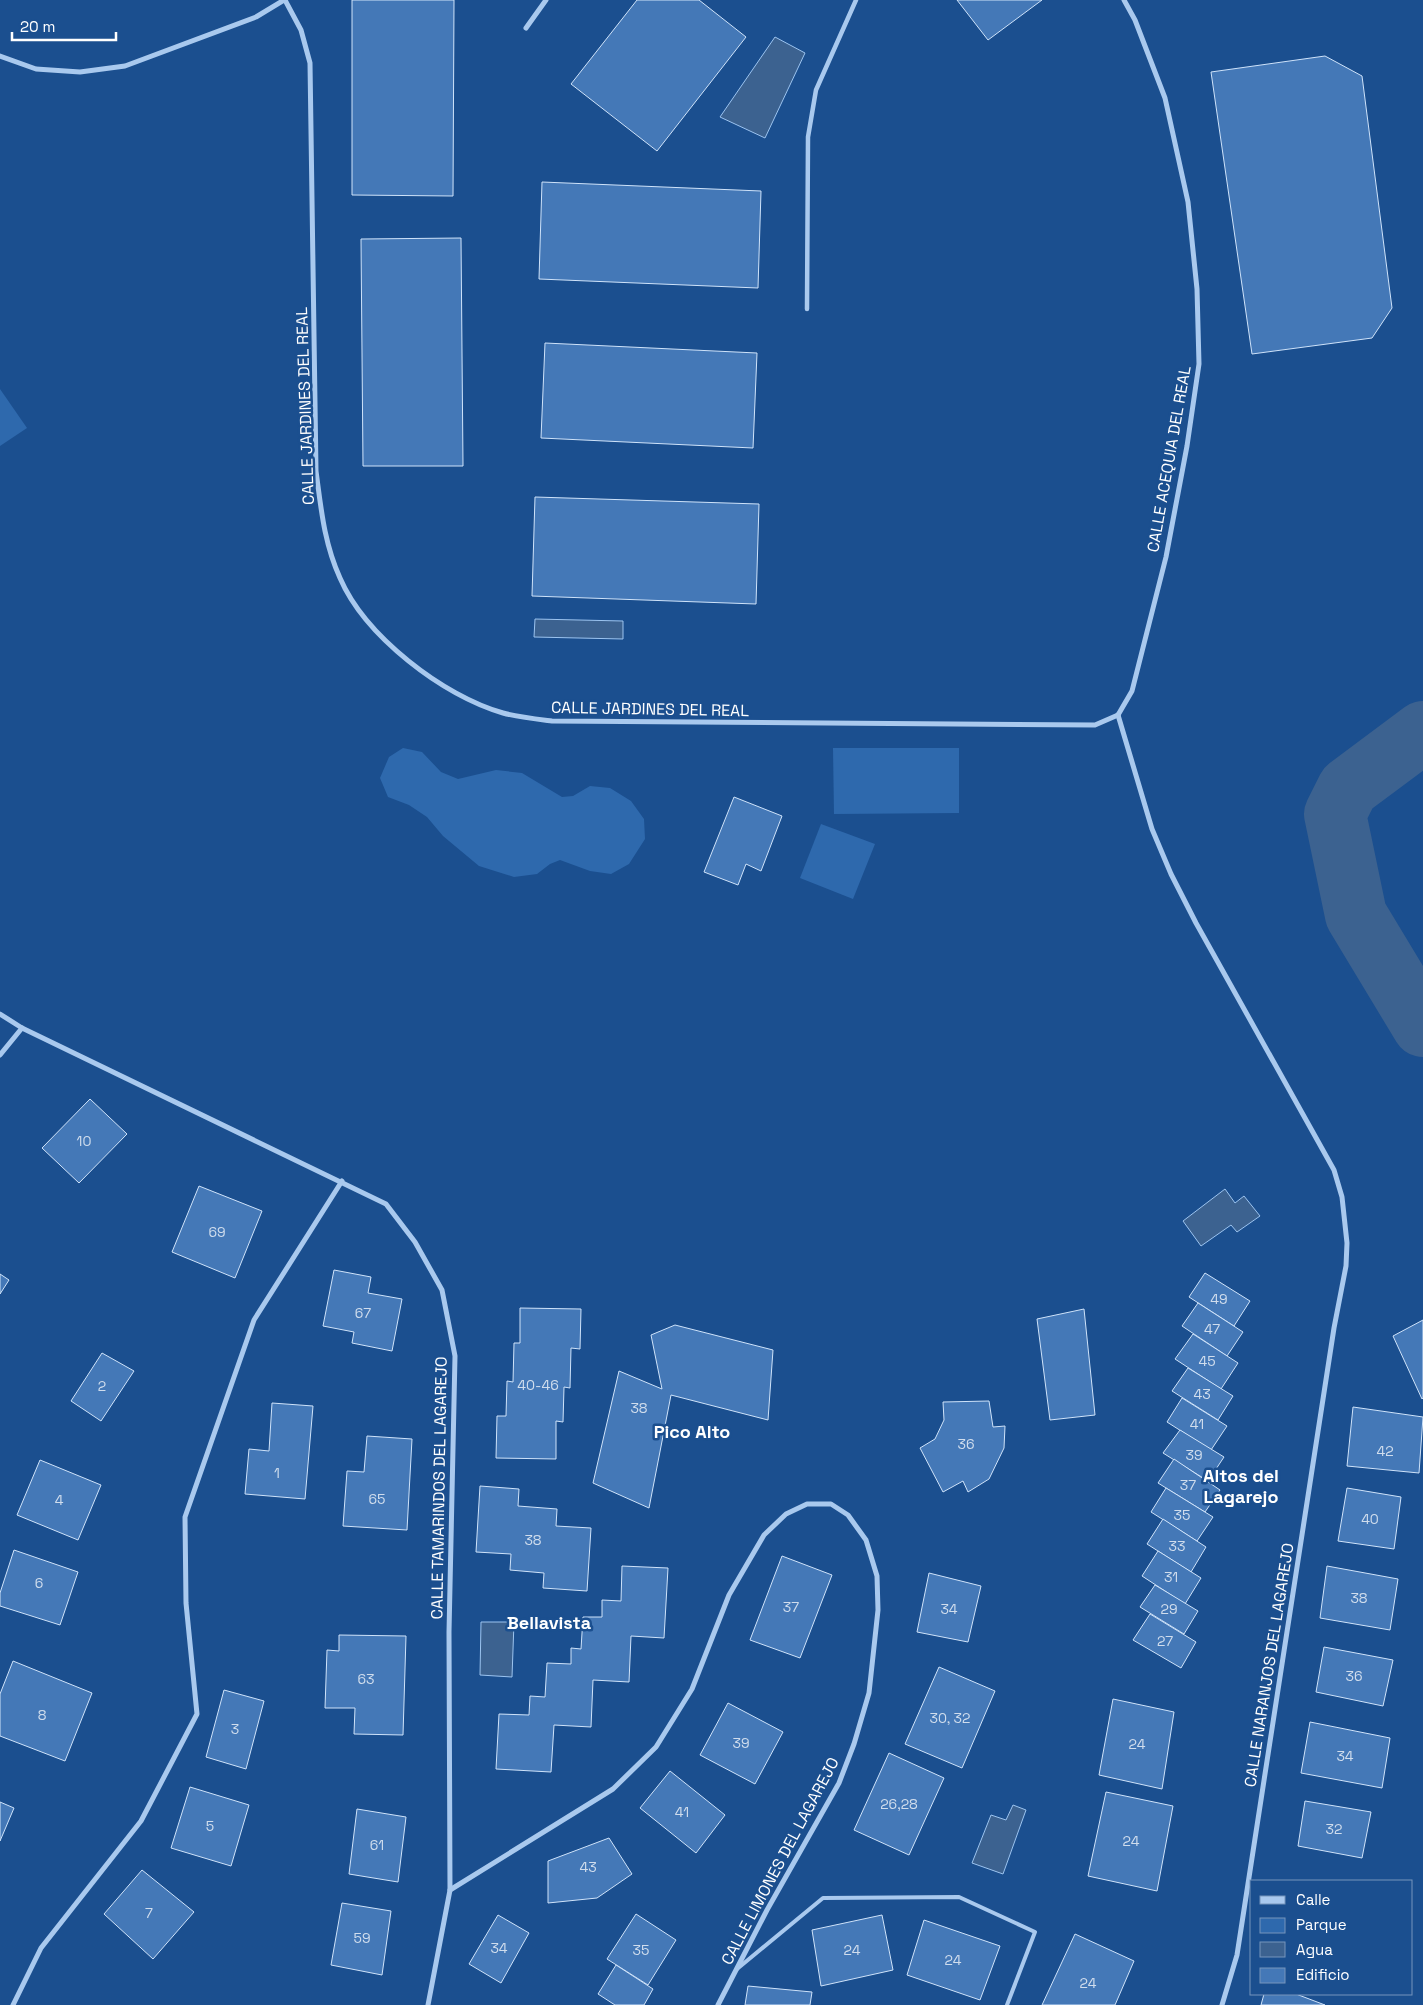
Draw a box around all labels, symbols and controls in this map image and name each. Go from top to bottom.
scale bar [12,10,116,42]
text: 20 m [20,17,55,36]
street label: CALLE JARDINES DEL REAL [291,306,319,505]
street label: CALLE ACEQUIA DEL REAL [1142,364,1196,554]
street label: CALLE JARDINES DEL REAL [551,697,749,721]
house number: 10 [77,1132,91,1150]
house number: 69 [208,1223,226,1241]
house number: 49 [1210,1290,1228,1308]
house number: 67 [355,1304,371,1322]
house number: 47 [1204,1320,1220,1338]
house number: 45 [1198,1352,1216,1370]
street label: CALLE TAMARINDOS DEL LAGAREJO [426,1356,452,1620]
house number: 40-46 [517,1376,559,1394]
house number: 2 [98,1377,106,1395]
house number: 43 [1193,1385,1211,1403]
house number: 38 [630,1399,648,1417]
house number: 41 [1190,1415,1204,1433]
district label: Pico Alto [654,1420,730,1443]
house number: 36 [957,1435,975,1453]
house number: 42 [1376,1442,1394,1460]
house number: 39 [1185,1446,1203,1464]
house number: 1 [274,1464,280,1482]
district label: Altos del Lagarejo [1203,1464,1279,1508]
house number: 37 [1180,1476,1196,1494]
house number: 65 [369,1490,385,1508]
house number: 4 [55,1491,64,1509]
house number: 35 [1174,1506,1190,1524]
house number: 40 [1361,1510,1379,1528]
house number: 38 [524,1531,542,1549]
house number: 33 [1169,1537,1185,1555]
street label: CALLE NARANJOS DEL LAGAREJO [1239,1542,1299,1788]
house number: 31 [1164,1568,1178,1586]
house number: 6 [35,1574,43,1592]
house number: 38 [1350,1589,1368,1607]
house number: 37 [783,1598,799,1616]
house number: 34 [940,1600,958,1618]
house number: 29 [1161,1600,1177,1618]
district label: Bellavista [507,1611,592,1634]
house number: 27 [1157,1632,1173,1650]
house number: 36 [1345,1667,1363,1685]
house number: 63 [357,1670,375,1688]
house number: 8 [38,1706,47,1724]
house number: 30, 32 [930,1709,970,1727]
house number: 3 [231,1720,239,1738]
house number: 39 [732,1734,750,1752]
house number: 24 [1129,1735,1146,1753]
house number: 34 [1336,1747,1354,1765]
street label: CALLE LIMONES DEL LAGAREJO [716,1754,844,1968]
house number: 26,28 [880,1795,918,1813]
house number: 41 [675,1803,689,1821]
house number: 5 [206,1817,214,1835]
house number: 32 [1326,1820,1342,1838]
house number: 24 [1123,1832,1140,1850]
house number: 61 [370,1836,384,1854]
house number: 43 [579,1858,597,1876]
legend [1250,1880,1413,1995]
text: Calle [1296,1890,1331,1909]
house number: 7 [145,1904,153,1922]
text: Parque [1296,1915,1347,1934]
house number: 59 [354,1929,370,1947]
house number: 34 [490,1939,508,1957]
text: Agua [1296,1940,1333,1959]
house number: 35 [633,1941,649,1959]
house number: 24 [844,1941,861,1959]
house number: 24 [945,1951,962,1969]
text: Edificio [1296,1965,1350,1984]
house number: 24 [1080,1974,1097,1992]

